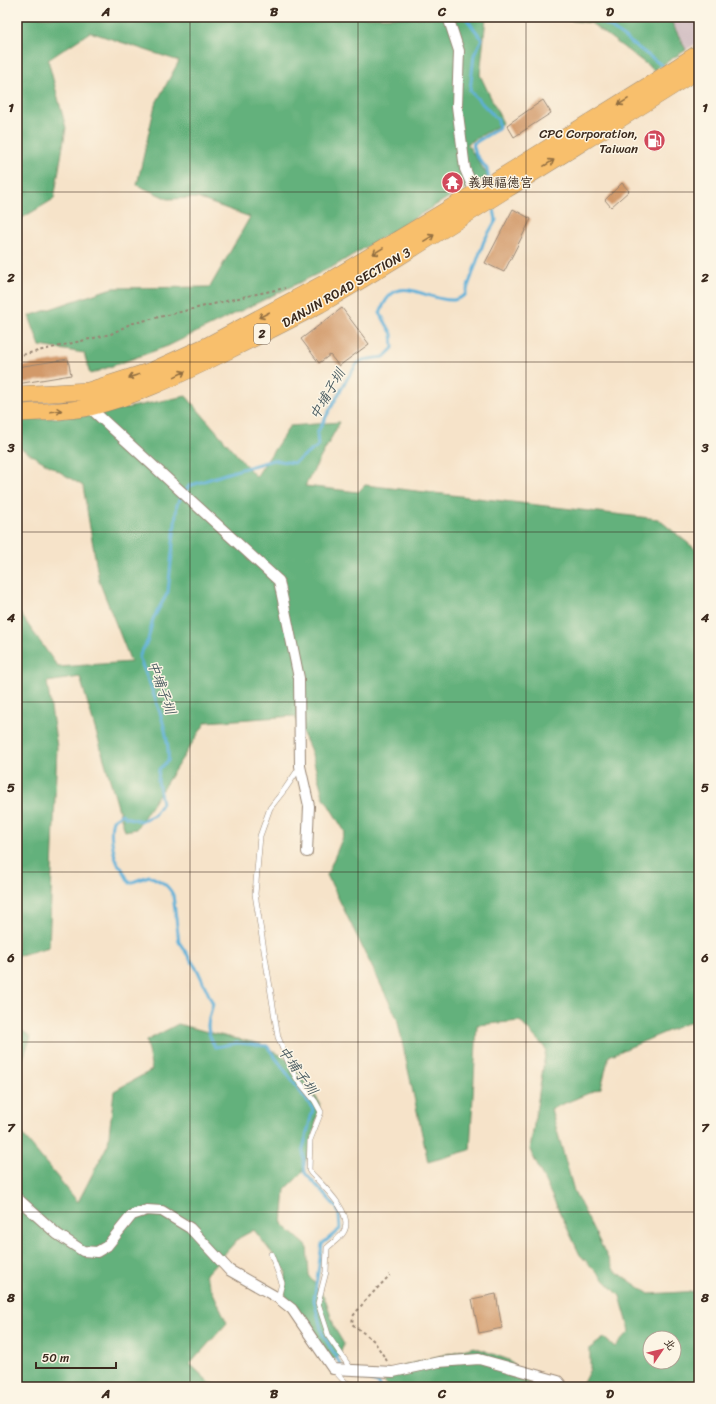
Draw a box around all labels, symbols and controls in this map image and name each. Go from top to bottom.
text: A [101,0,110,23]
text: B [270,0,279,23]
text: C [437,0,447,23]
text: D [606,0,614,23]
text: 1 [8,96,14,119]
text: 1 [702,96,708,119]
one-way arrow [618,98,629,106]
place label: CPC Corporation, Taiwan [539,122,638,160]
fuel station icon: CPC Corporation, Taiwan [641,127,667,153]
one-way arrow [543,159,554,167]
temple icon: 義興福德宮 [440,169,466,195]
place label: 義興福德宮 [468,171,533,194]
one-way arrow [423,234,435,242]
street label: DANJIN ROAD SECTION 3 [277,241,415,334]
one-way arrow [372,248,384,256]
text: 2 [6,266,15,289]
text: 2 [700,266,709,289]
one-way arrow [259,312,271,319]
road number: 2 [254,324,270,344]
water label: 中埔子圳 [303,362,353,425]
one-way arrow [173,370,185,377]
one-way arrow [129,373,141,381]
one-way arrow [49,407,62,415]
text: 3 [6,436,15,459]
text: 3 [700,436,709,459]
text: 4 [6,606,16,629]
text: 4 [700,606,710,629]
water label: 中埔子圳 [140,657,184,720]
text: 5 [7,776,15,799]
text: 5 [701,776,709,799]
text: 6 [6,946,15,969]
text: 6 [700,946,709,969]
water label: 中埔子圳 [271,1040,325,1102]
text: 7 [7,1116,16,1139]
text: 7 [701,1116,710,1139]
text: 8 [6,1286,15,1309]
text: 8 [700,1286,709,1309]
north arrow [642,1330,682,1370]
text: 北 [659,1335,681,1355]
scale bar [36,1344,116,1370]
text: 50 m [42,1347,69,1369]
text: A [101,1382,110,1404]
text: B [270,1382,279,1404]
text: C [437,1382,447,1404]
text: D [606,1382,614,1404]

